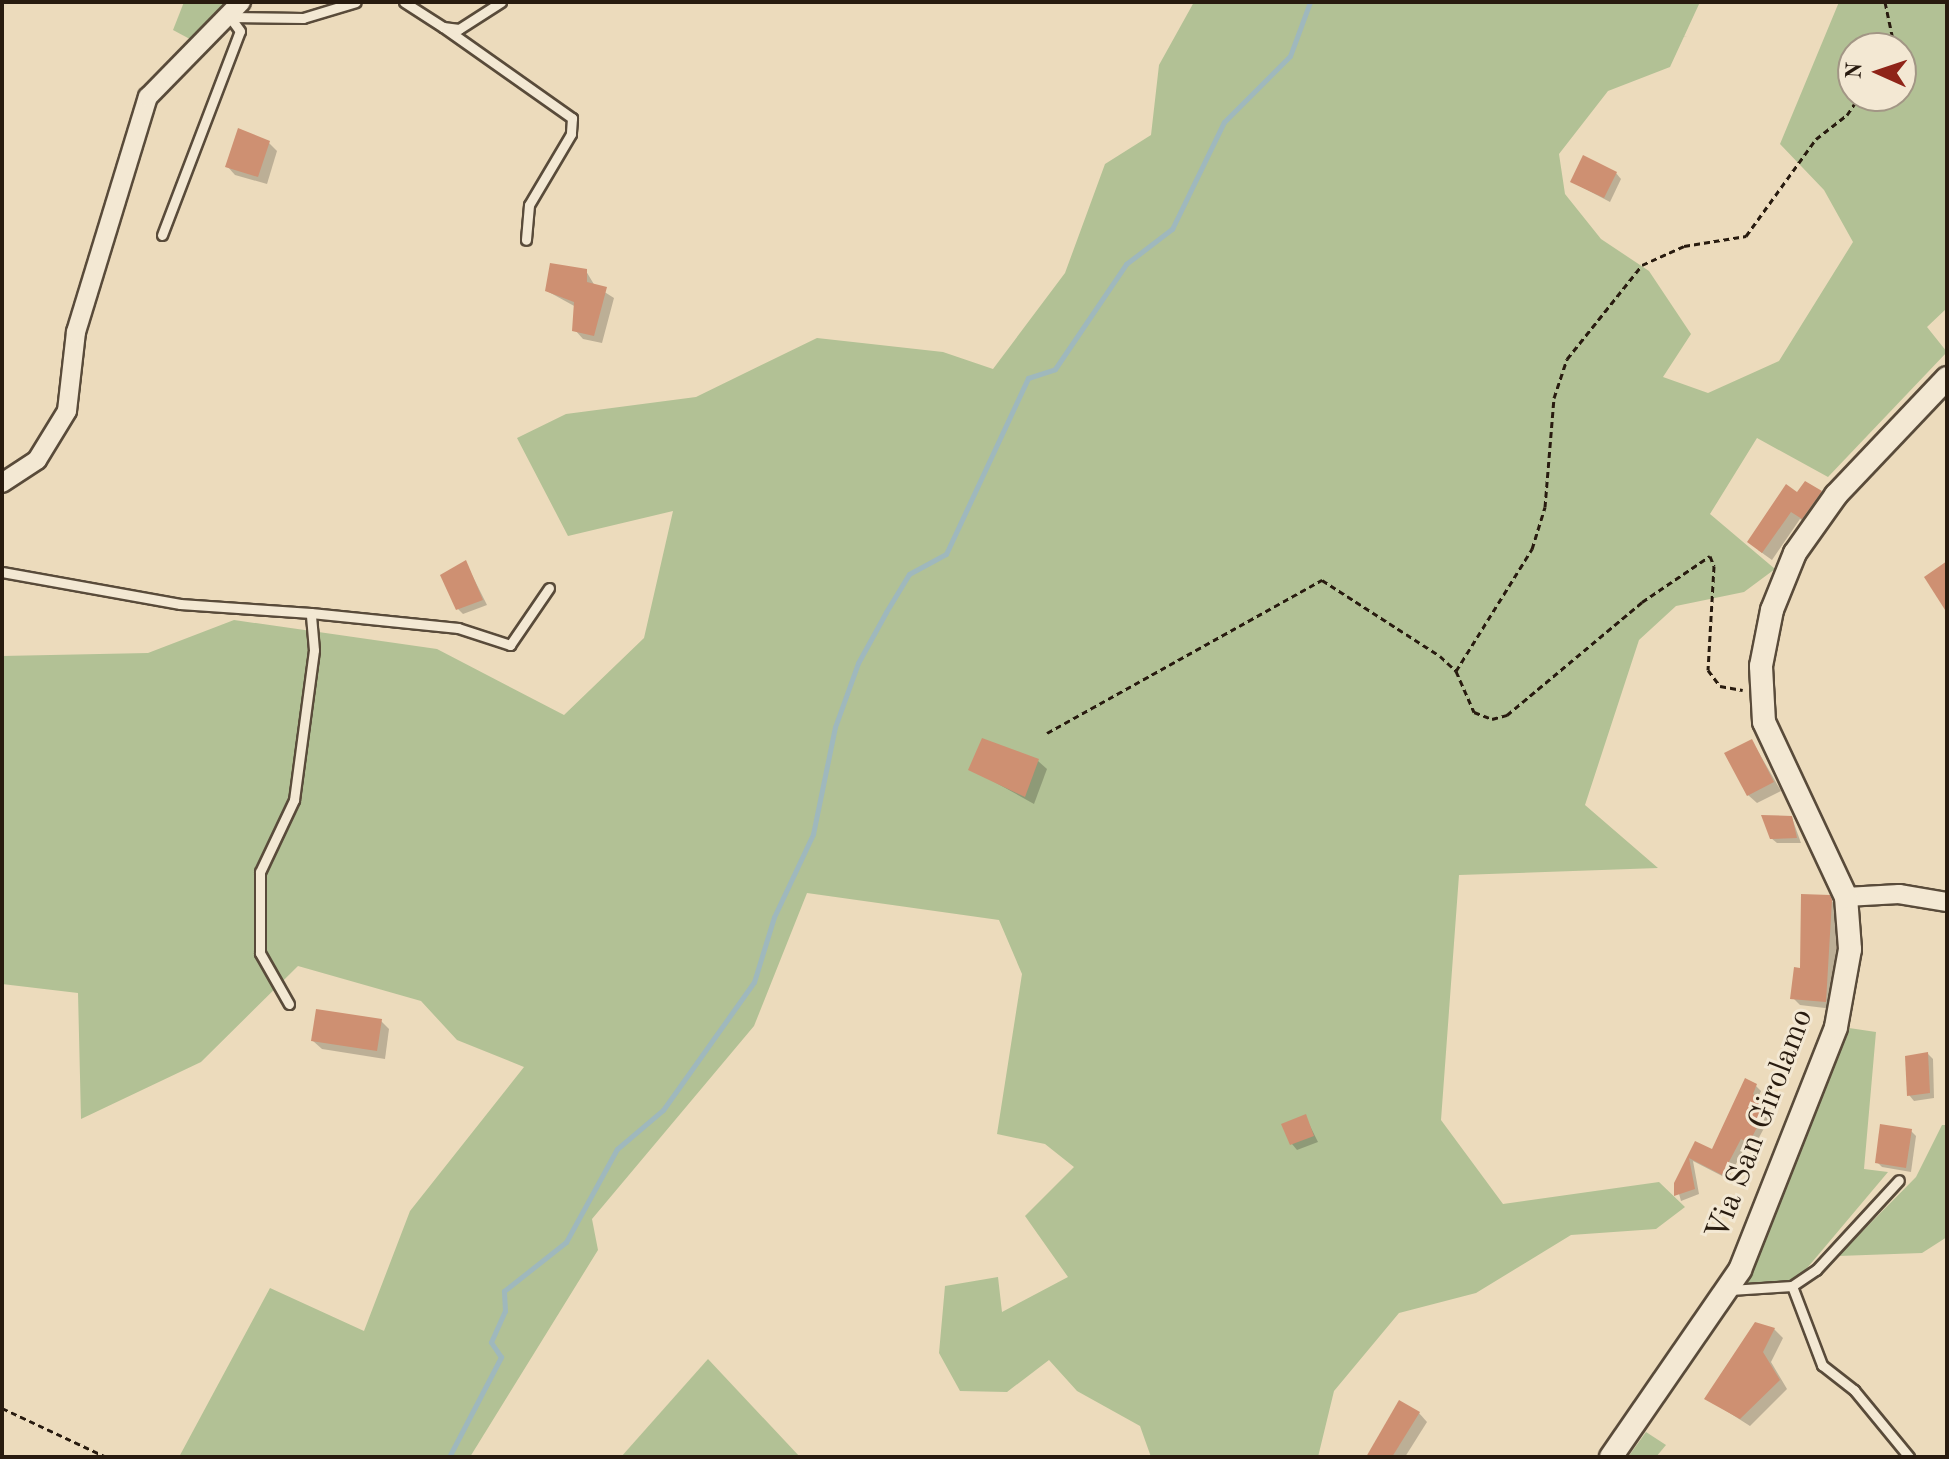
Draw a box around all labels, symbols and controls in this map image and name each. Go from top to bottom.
north arrow [1837,32,1917,112]
text: N [1844,62,1866,80]
street label: Via San Girolamo [1699,1004,1823,1246]

